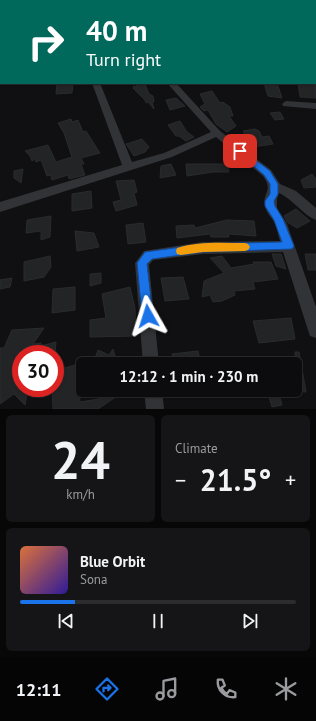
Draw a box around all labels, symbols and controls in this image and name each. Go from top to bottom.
text: 40 m [86,12,147,49]
icon: right [20,16,72,68]
text: Turn right [86,48,161,71]
pin [223,134,257,168]
icon: arrive [229,140,251,162]
position arrow [127,295,169,337]
speed limit sign: 30 [12,345,64,397]
text: 12:12 · 1 min · 230 m [120,367,258,386]
text: 24 [51,426,110,493]
text: Climate [175,440,218,457]
text: 21.5° [200,460,271,499]
text: − [175,466,186,494]
text: + [285,466,296,494]
text: km/h [66,486,95,503]
text: Blue Orbit [80,552,145,571]
text: Sona [80,571,107,588]
icon: previous [55,610,77,632]
icon: pause [147,610,169,632]
icon: next [239,610,261,632]
icon: directions [93,675,121,703]
icon: music [153,675,181,703]
icon: phone [212,675,240,703]
icon: climate [272,675,300,703]
text: 12:11 [16,678,62,701]

